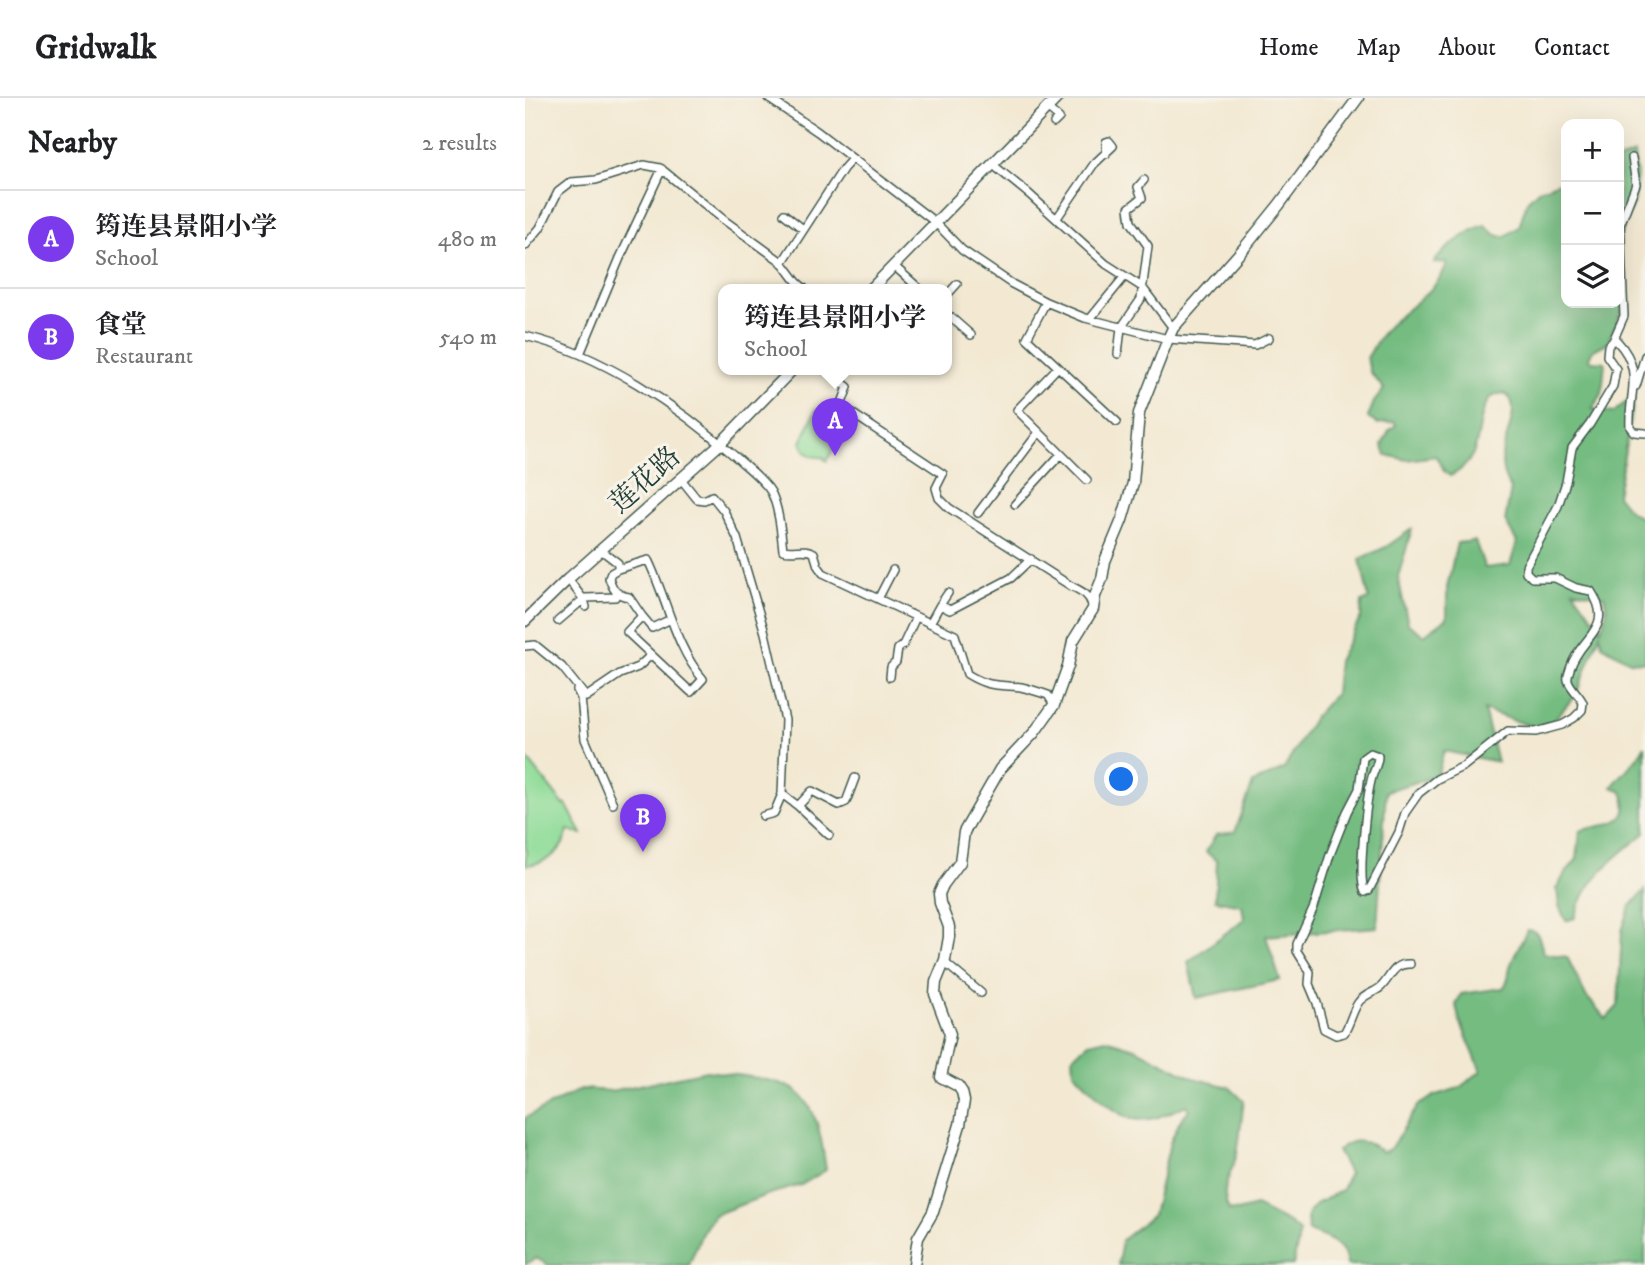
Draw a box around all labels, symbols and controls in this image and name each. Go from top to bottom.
text: Gridwalk [35,28,157,69]
text: Home [1259,33,1318,63]
text: Map [1356,33,1401,63]
text: About [1439,33,1496,63]
text: Contact [1534,33,1610,63]
map controls [1561,119,1624,308]
button: + [1561,119,1624,182]
text: Nearby [28,125,117,162]
text: 2 results [422,129,497,158]
button: − [1561,182,1624,245]
text: 筠连县景阳小学 [95,211,277,244]
text: A [44,225,58,254]
text: 480 m [438,225,497,254]
text: School [95,244,158,273]
button: layers [1561,245,1624,308]
popup [718,284,952,375]
text: 筠连县景阳小学 [744,302,926,335]
text: 食堂 [95,309,147,342]
text: B [44,323,58,352]
text: 540 m [439,323,497,352]
text: School [744,335,807,364]
text: Restaurant [95,342,193,371]
pin: A [812,398,858,456]
street label: 莲花路 [602,439,688,521]
your location [1104,762,1138,796]
pin: B [620,794,666,852]

